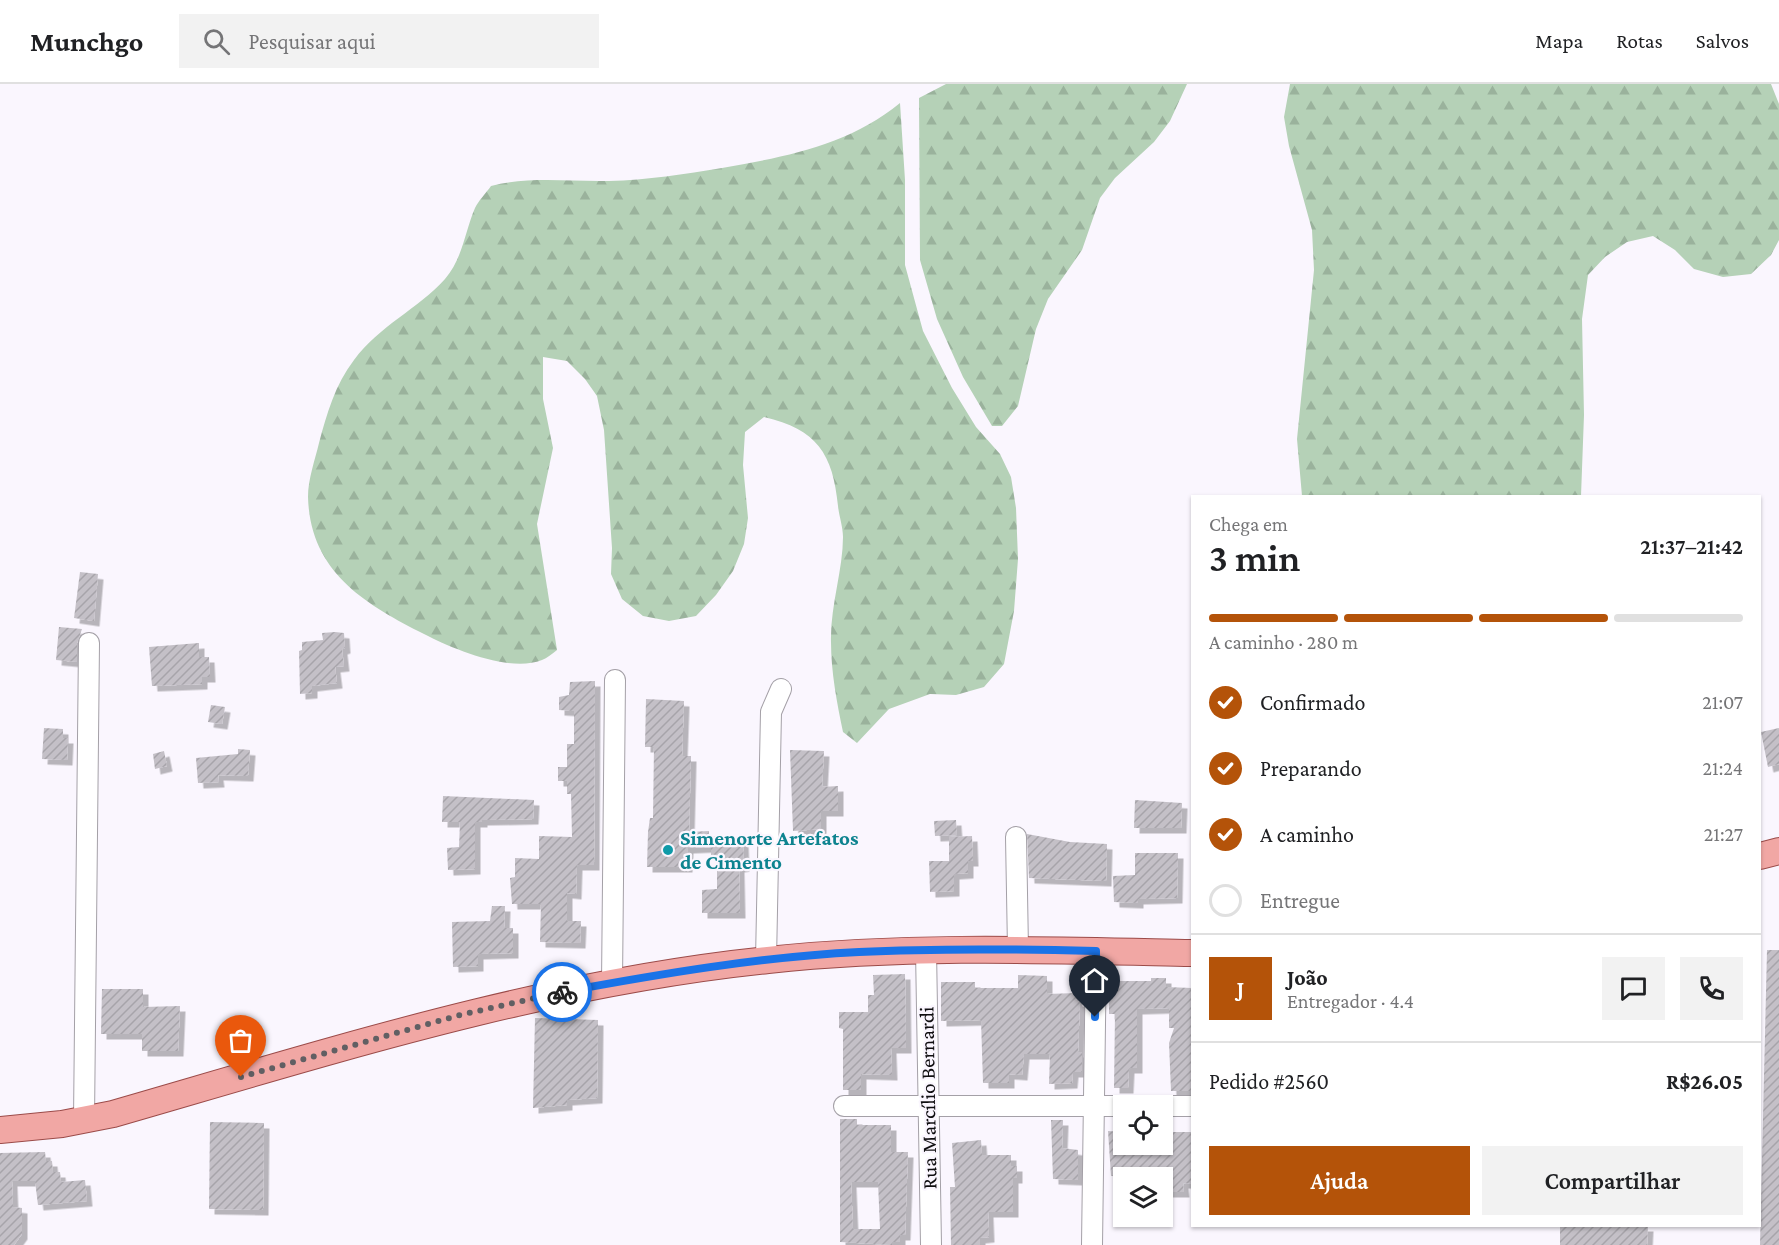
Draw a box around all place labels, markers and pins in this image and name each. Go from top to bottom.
place label: Simenorte Artefatos de Cimento [680,826,859,874]
marker: Simenorte Artefatos de Cimento [661,843,675,857]
pin [1069,955,1120,1017]
pin [215,1015,266,1077]

